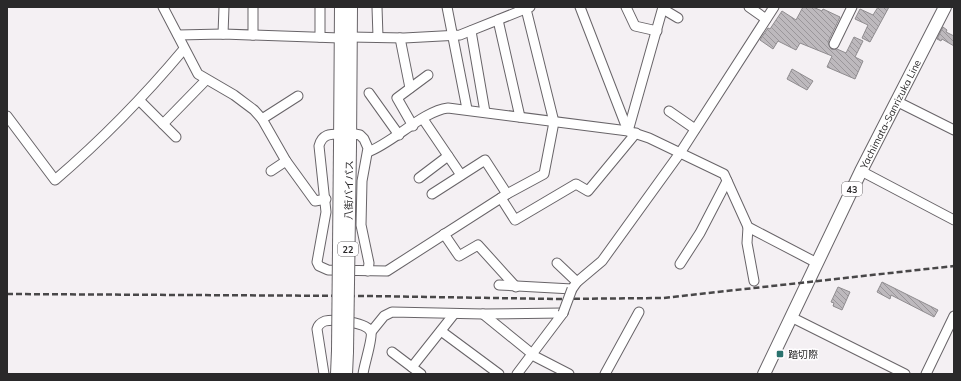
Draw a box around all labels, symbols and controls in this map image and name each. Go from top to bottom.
street label: Yachimata-Sanrizuka Line [856,57,924,172]
street label: 八街バイパス [342,160,356,220]
road number: 43 [842,182,862,196]
road number: 22 [338,242,358,256]
place label: 踏切際 [788,348,818,361]
marker: 踏切際 [775,349,785,359]

